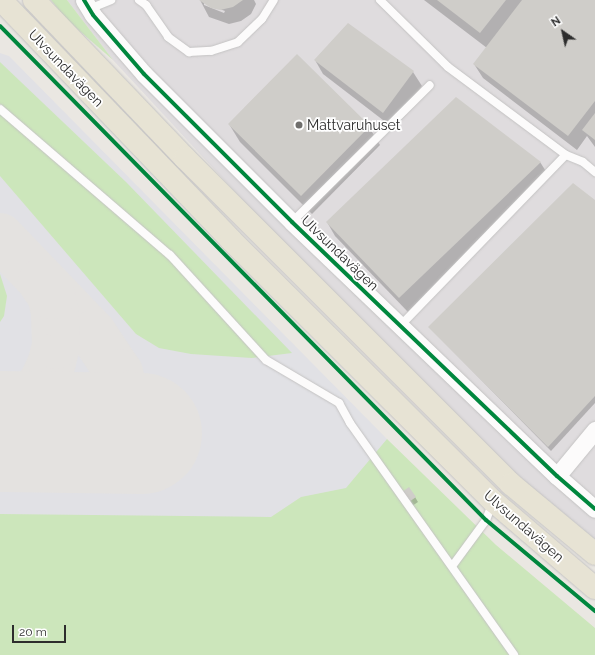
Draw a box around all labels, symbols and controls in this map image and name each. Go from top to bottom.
north arrow [543,12,583,52]
text: N [549,14,563,29]
street label: Ulvsundavägen [25,26,107,110]
place label: Mattvaruhuset [307,117,400,133]
marker: Mattvaruhuset [294,120,304,130]
street label: Ulvsundavägen [298,212,382,294]
street label: Ulvsundavägen [481,487,567,565]
scale bar [14,617,68,643]
text: 20 m [19,625,47,639]

